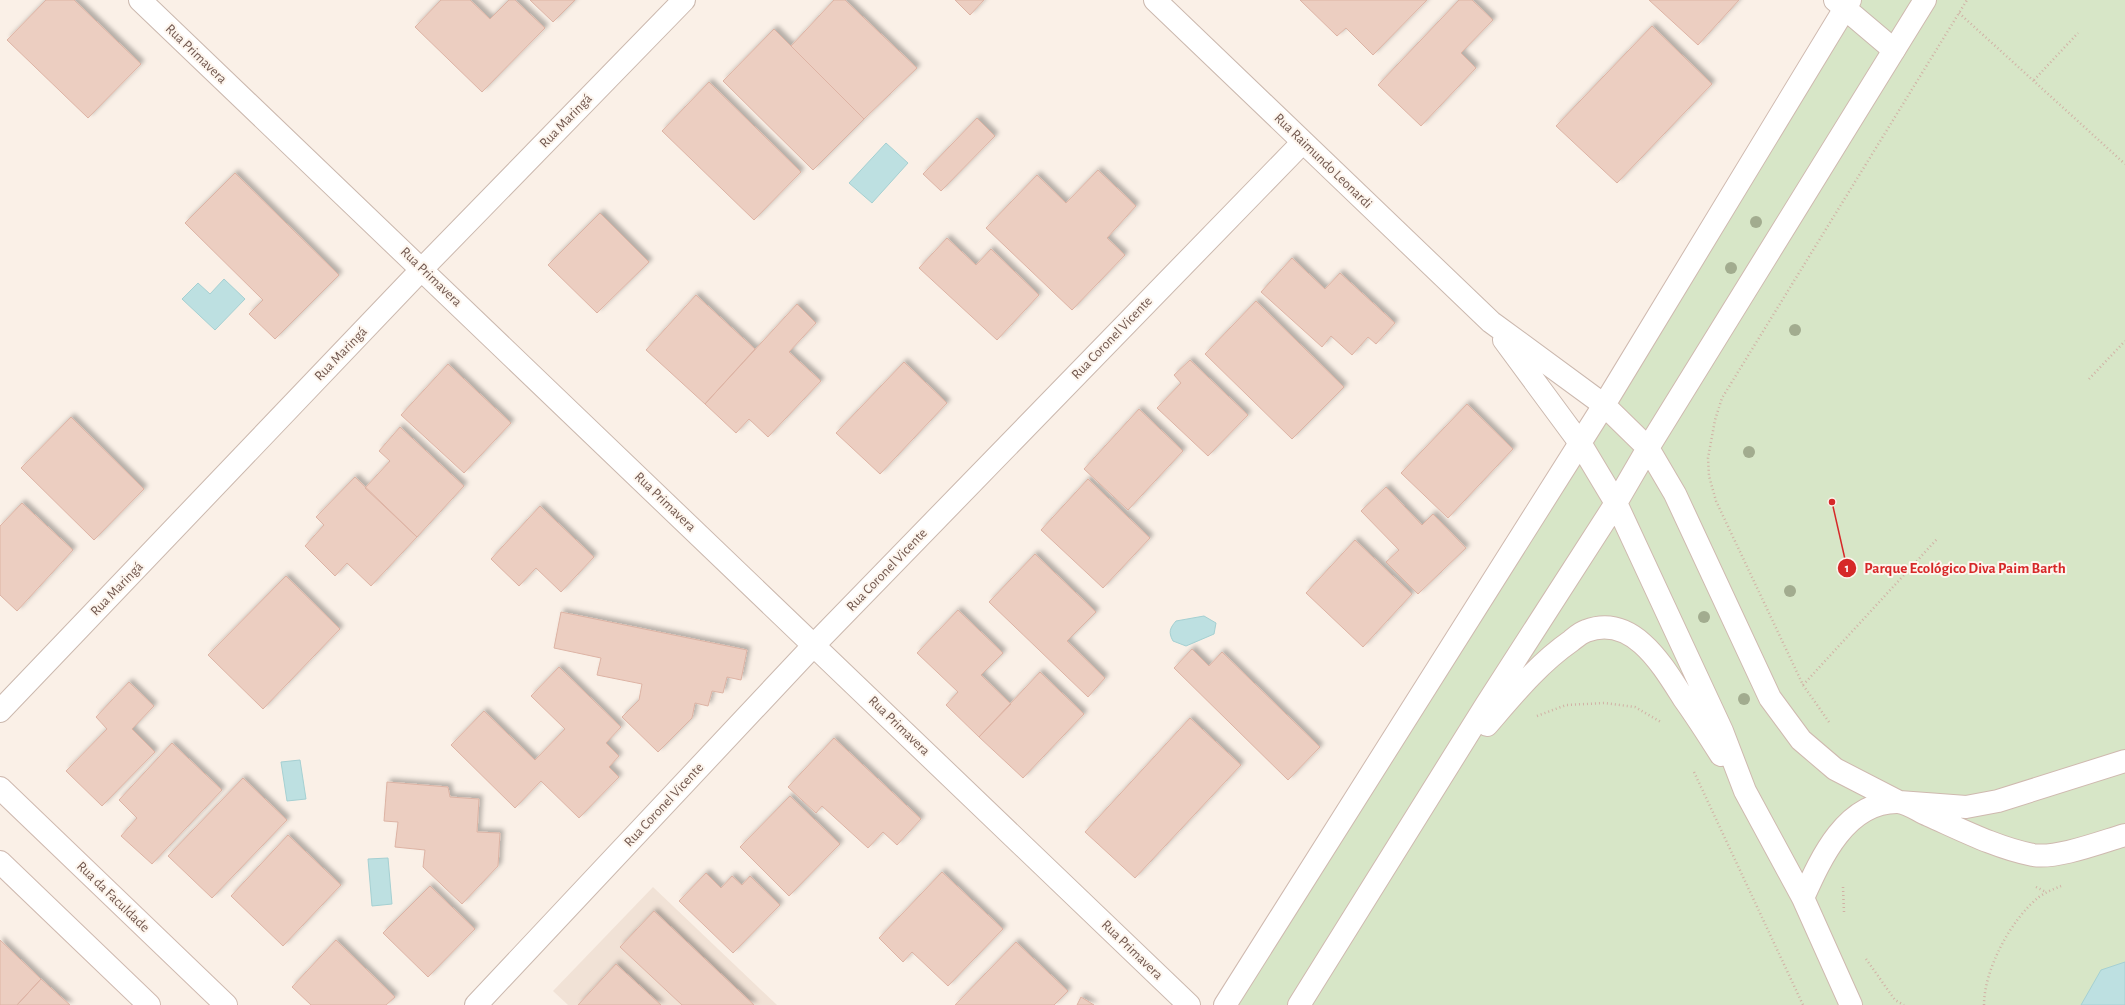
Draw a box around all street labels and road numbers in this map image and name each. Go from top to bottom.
street label: Rua Primavera [163,22,230,87]
street label: Rua Maringá [537,91,595,151]
street label: Rua Raimundo Leonardi [1271,111,1375,211]
street label: Rua Primavera [398,245,465,310]
street label: Rua Coronel Vicente [1069,294,1155,382]
street label: Rua Maringá [312,324,370,384]
street label: Rua Primavera [632,470,699,535]
street label: Rua Coronel Vicente [844,526,930,614]
street label: Rua Maringá [88,559,146,619]
street label: Rua Primavera [866,694,933,759]
street label: Rua Coronel Vicente [622,760,706,850]
street label: Rua da Faculdade [74,859,152,935]
street label: Rua Primavera [1099,918,1166,983]

